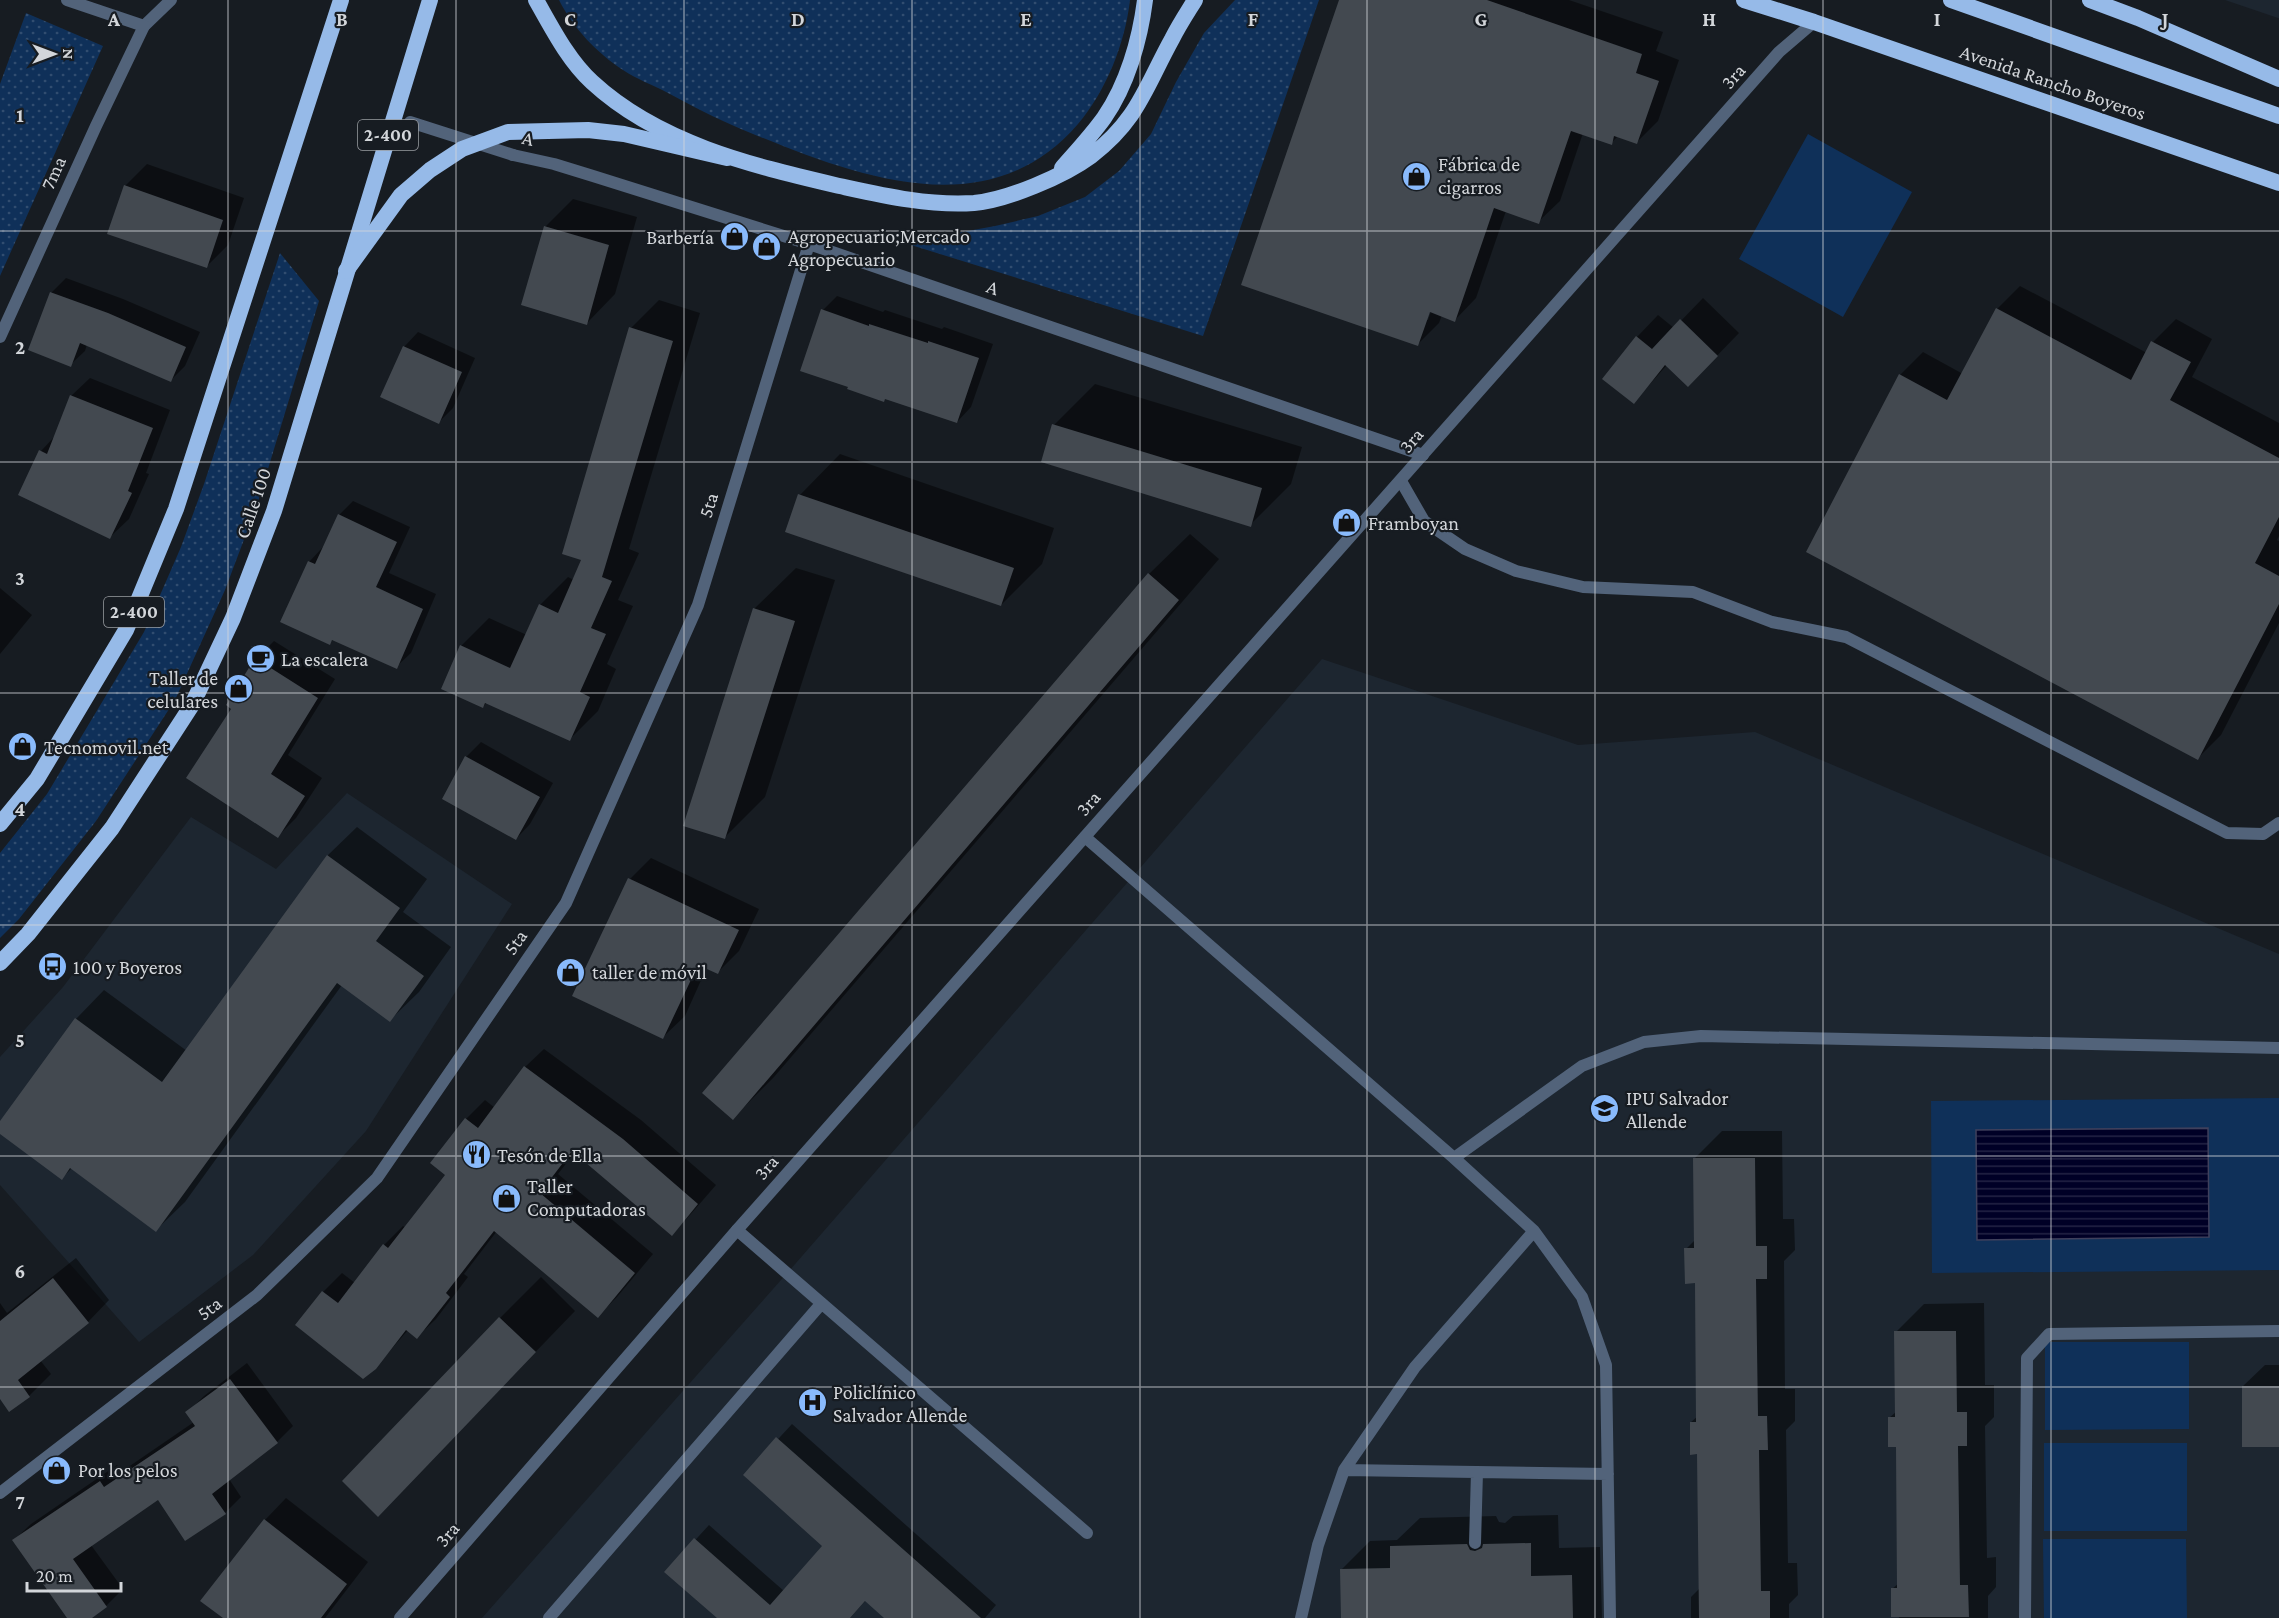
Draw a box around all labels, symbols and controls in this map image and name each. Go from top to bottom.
text: A [107,8,121,30]
text: B [336,8,348,30]
text: C [564,8,576,30]
text: D [791,8,805,30]
text: E [1020,8,1032,30]
text: F [1248,8,1259,30]
text: G [1475,8,1488,30]
text: H [1702,8,1716,30]
text: I [1934,8,1941,30]
text: J [2160,8,2169,30]
north arrow [24,24,84,84]
street label: Avenida Rancho Boyeros [1957,40,2149,125]
text: N [60,49,77,60]
street label: 3ra [1716,59,1750,93]
text: 1 [16,104,24,126]
road number: 2-400 [358,120,418,150]
street label: A [520,126,537,150]
street label: 7ma [36,153,70,193]
place label: Fábrica de cigarros [1438,153,1520,199]
shop icon: Fábrica de cigarros [1401,160,1433,192]
shop icon: Barbería [719,221,751,253]
place label: Agropecuario;Mercado Agropecuario [788,225,970,271]
place label: Barbería [646,226,714,248]
shop icon: Agropecuario;Mercado Agropecuario [751,231,783,263]
street label: A [984,275,1003,299]
text: 2 [15,336,25,358]
street label: 3ra [1394,423,1428,457]
street label: Calle 100 [231,465,275,541]
street label: 5ta [694,490,722,520]
shop icon: Framboyan [1331,507,1363,539]
place label: Framboyan [1368,512,1459,535]
text: 3 [15,567,25,589]
road number: 2-400 [104,597,164,627]
cafe icon: La escalera [244,643,276,675]
place label: La escalera [281,648,368,670]
place label: Taller de celulares [147,667,218,712]
shop icon: Taller de celulares [223,673,255,705]
shop icon: Tecnomovil.net [7,731,39,763]
place label: Tecnomovil.net [44,736,169,758]
street label: 3ra [1071,786,1105,820]
text: 4 [15,798,26,820]
street label: 5ta [499,925,531,959]
bus stop icon: 100 y Boyeros [36,951,68,983]
place label: 100 y Boyeros [73,956,182,979]
shop icon: taller de móvil [555,956,587,988]
place label: taller de móvil [592,961,707,983]
text: 5 [15,1029,25,1051]
place label: IPU Salvador Allende [1626,1087,1729,1132]
school or university icon: IPU Salvador Allende [1589,1093,1621,1125]
restaurant icon: Tesón de Ella [460,1139,492,1171]
place label: Tesón de Ella [497,1144,602,1166]
street label: 3ra [749,1150,783,1184]
place label: Taller Computadoras [527,1175,646,1221]
shop icon: Taller Computadoras [490,1182,522,1214]
text: 6 [15,1260,25,1282]
street label: 5ta [192,1292,226,1324]
place label: Policlínico Salvador Allende [833,1381,967,1426]
hospital icon: Policlínico Salvador Allende [796,1387,828,1419]
shop icon: Por los pelos [41,1454,73,1486]
place label: Por los pelos [78,1459,178,1482]
text: 7 [15,1491,25,1513]
street label: 3ra [430,1517,464,1551]
scale bar [27,1555,122,1593]
text: 20 m [36,1566,73,1586]

